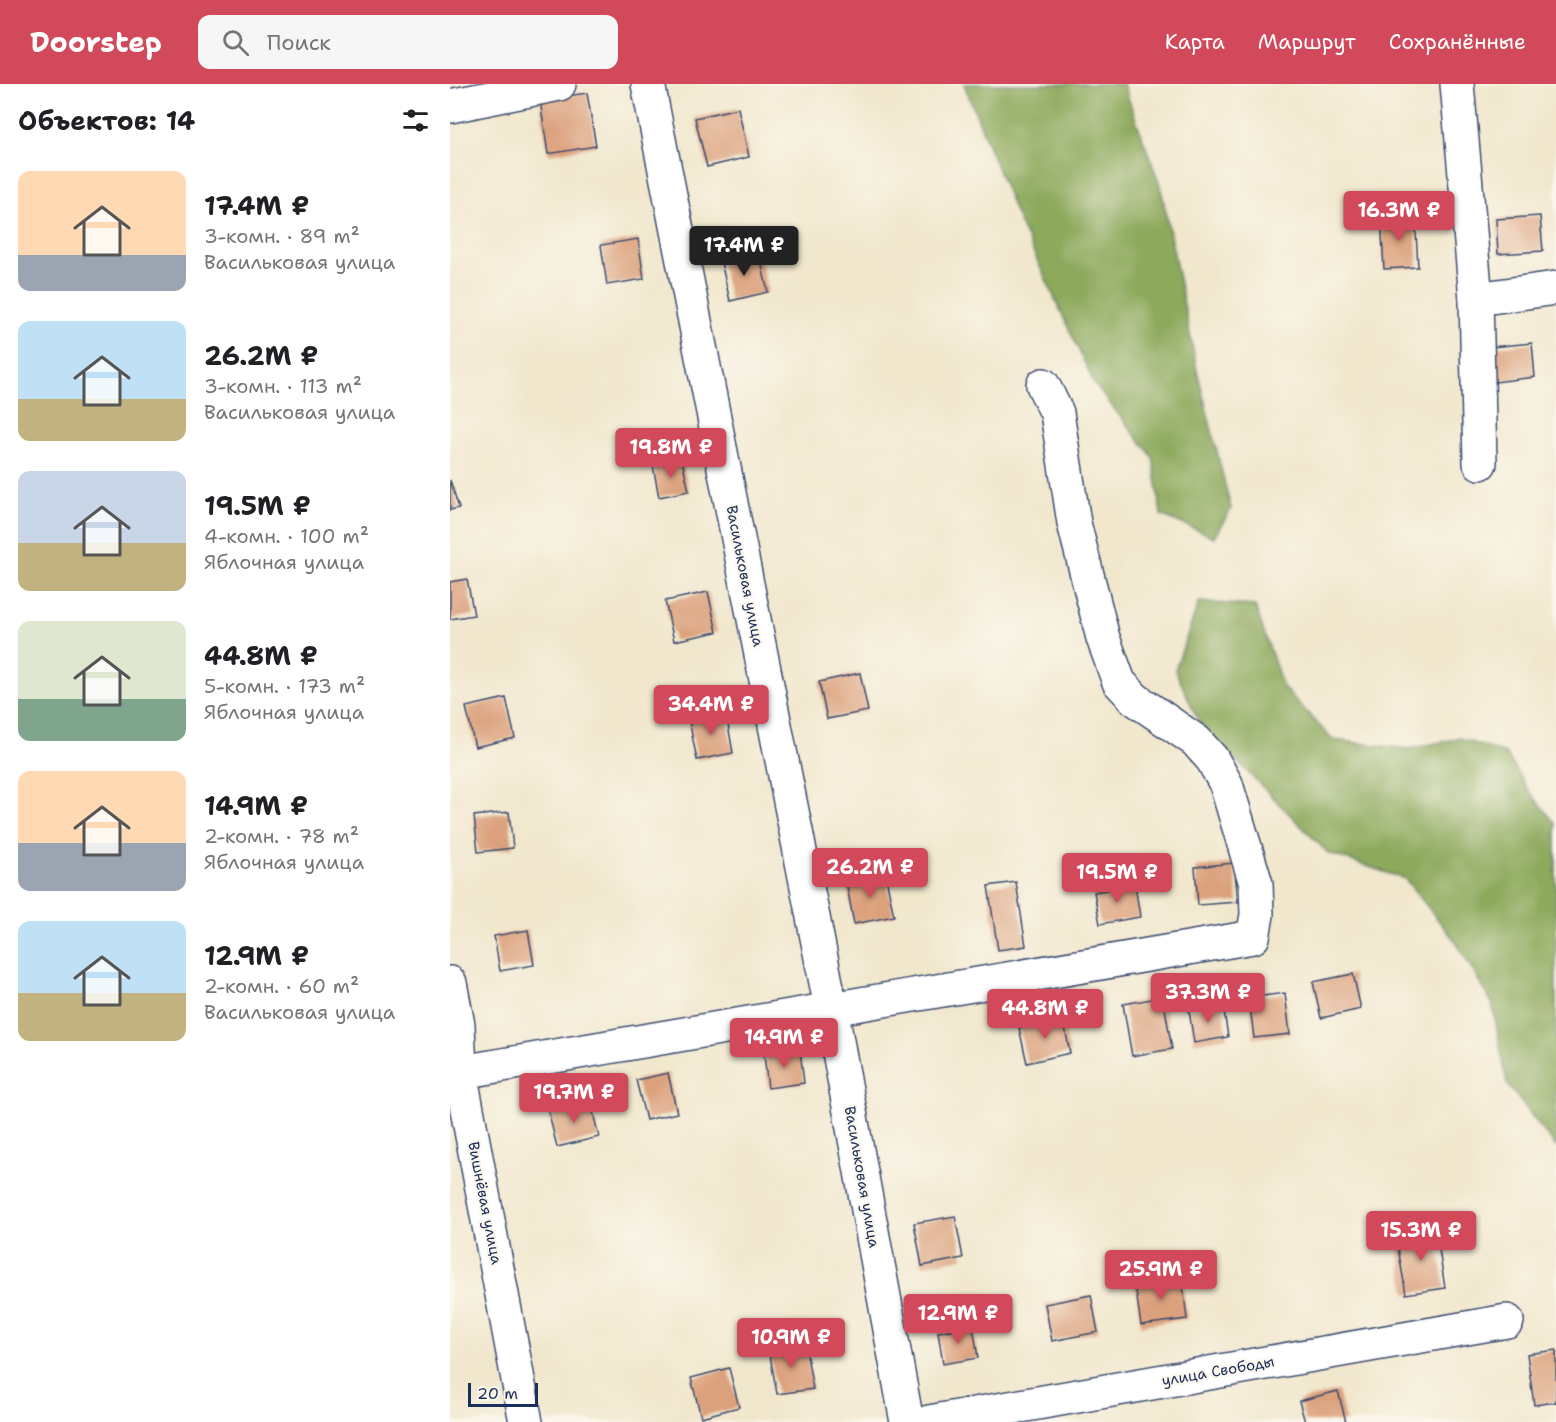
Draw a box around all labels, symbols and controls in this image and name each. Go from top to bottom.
search box [198,15,618,69]
text: Doorstep [30,23,162,61]
icon: search [219,26,252,59]
text: Поиск [267,28,331,57]
text: Карта [1165,28,1225,56]
text: Маршрут [1258,28,1356,56]
text: Сохранённые [1389,28,1526,56]
text: Объектов: 14 [18,103,195,138]
icon: filters [399,104,432,137]
text: 17.4M ₽ [204,188,309,223]
pin: 16.3M ₽ [1344,191,1454,242]
icon: home [66,195,138,267]
text: 16.3M ₽ [1357,197,1441,223]
text: 3-комн. · 89 m² [204,223,360,249]
pin: 17.4M ₽ [689,226,799,277]
text: 17.4M ₽ [703,232,785,258]
text: Васильковая улица [204,249,395,275]
text: 26.2M ₽ [204,338,319,373]
icon: home [66,345,138,417]
text: 3-комн. · 113 m² [204,373,362,399]
text: Васильковая улица [204,399,395,425]
pin: 19.8M ₽ [616,428,726,479]
text: 19.8M ₽ [629,434,713,460]
text: 19.5M ₽ [204,488,311,523]
icon: home [66,495,138,567]
street label: Васильковая улица [721,504,769,649]
text: 4-комн. · 100 m² [204,523,369,549]
text: Яблочная улица [204,549,364,575]
text: 44.8M ₽ [204,638,318,673]
icon: home [66,645,138,717]
text: 5-комн. · 173 m² [204,673,365,699]
pin: 34.4M ₽ [656,685,766,736]
text: 34.4M ₽ [668,691,754,717]
text: Яблочная улица [204,699,364,725]
text: 14.9M ₽ [204,788,308,823]
icon: home [66,795,138,867]
text: 2-комн. · 78 m² [204,823,359,849]
pin: 26.2M ₽ [815,848,925,899]
text: Яблочная улица [204,849,364,875]
pin: 19.5M ₽ [1062,853,1172,904]
text: 26.2M ₽ [826,854,914,880]
text: 19.5M ₽ [1076,859,1158,885]
text: 12.9M ₽ [204,938,309,973]
icon: home [66,945,138,1017]
text: 2-комн. · 60 m² [204,973,359,999]
pin: 37.3M ₽ [1153,973,1263,1024]
text: 37.3M ₽ [1165,979,1251,1005]
pin: 44.8M ₽ [990,989,1100,1040]
text: 44.8M ₽ [1001,995,1089,1021]
text: Васильковая улица [204,999,395,1025]
pin: 14.9M ₽ [729,1018,839,1069]
text: 14.9M ₽ [744,1024,824,1050]
pin: 19.7M ₽ [519,1073,629,1124]
text: 19.7M ₽ [533,1079,615,1105]
street label: Васильковая улица [840,1105,884,1250]
street label: Вишнёвая улица [463,1140,507,1267]
pin: 15.3M ₽ [1366,1211,1476,1262]
text: 15.3M ₽ [1380,1217,1462,1243]
pin: 25.9M ₽ [1106,1250,1216,1301]
text: 25.9M ₽ [1119,1256,1203,1282]
pin: 12.9M ₽ [903,1294,1013,1345]
text: 12.9M ₽ [918,1300,998,1326]
pin: 10.9M ₽ [736,1318,846,1369]
text: 10.9M ₽ [751,1324,831,1350]
street label: улица Свободы [1160,1351,1276,1391]
scale bar [468,1380,538,1408]
text: 20 m [477,1383,518,1404]

